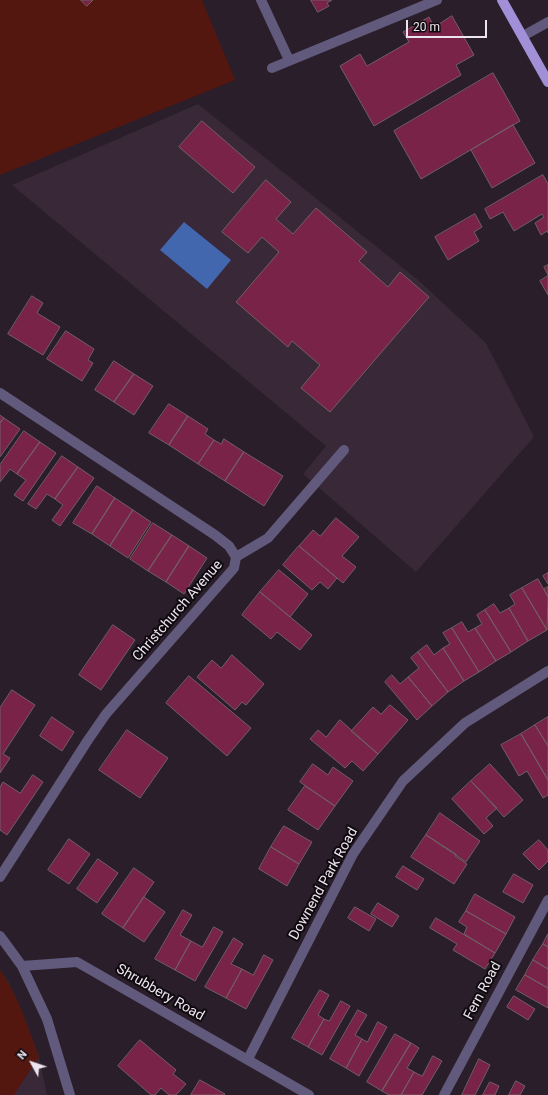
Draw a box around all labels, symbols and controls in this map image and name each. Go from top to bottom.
scale bar [408,12,489,38]
text: 20 m [413,20,440,34]
street label: Christchurch Avenue [130,557,226,665]
street label: Downend Park Road [286,825,362,943]
street label: Fern Road [461,959,505,1023]
street label: Shrubbery Road [113,961,207,1025]
north arrow [12,1043,52,1083]
text: N [15,1048,30,1062]

